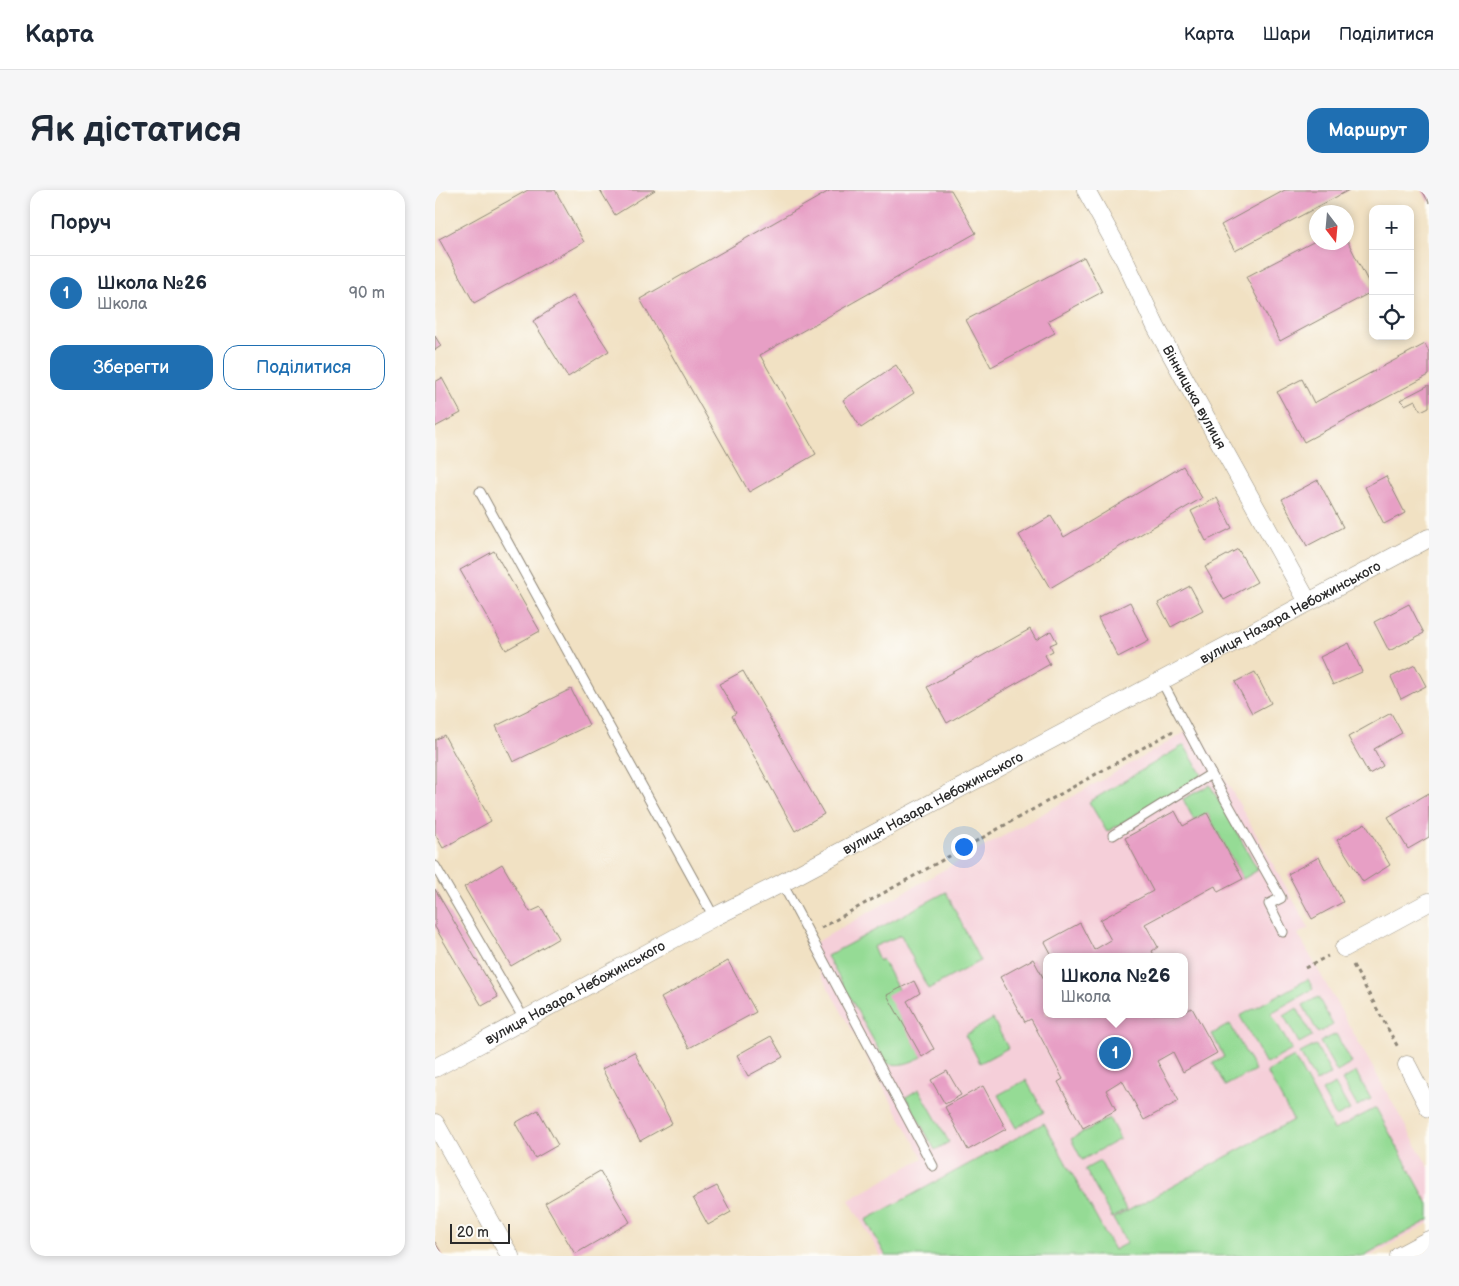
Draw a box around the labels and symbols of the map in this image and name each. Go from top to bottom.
north arrow [1309,205,1354,250]
street label: Вінницька вулиця [1159,342,1230,452]
street label: вулиця Назара Небожинського [1197,557,1383,667]
street label: вулиця Назара Небожинського [839,748,1026,858]
your location [951,834,977,860]
street label: вулиця Назара Небожинського [482,937,668,1048]
pin: 1 [1099,1034,1131,1072]
scale bar [450,1221,510,1244]

